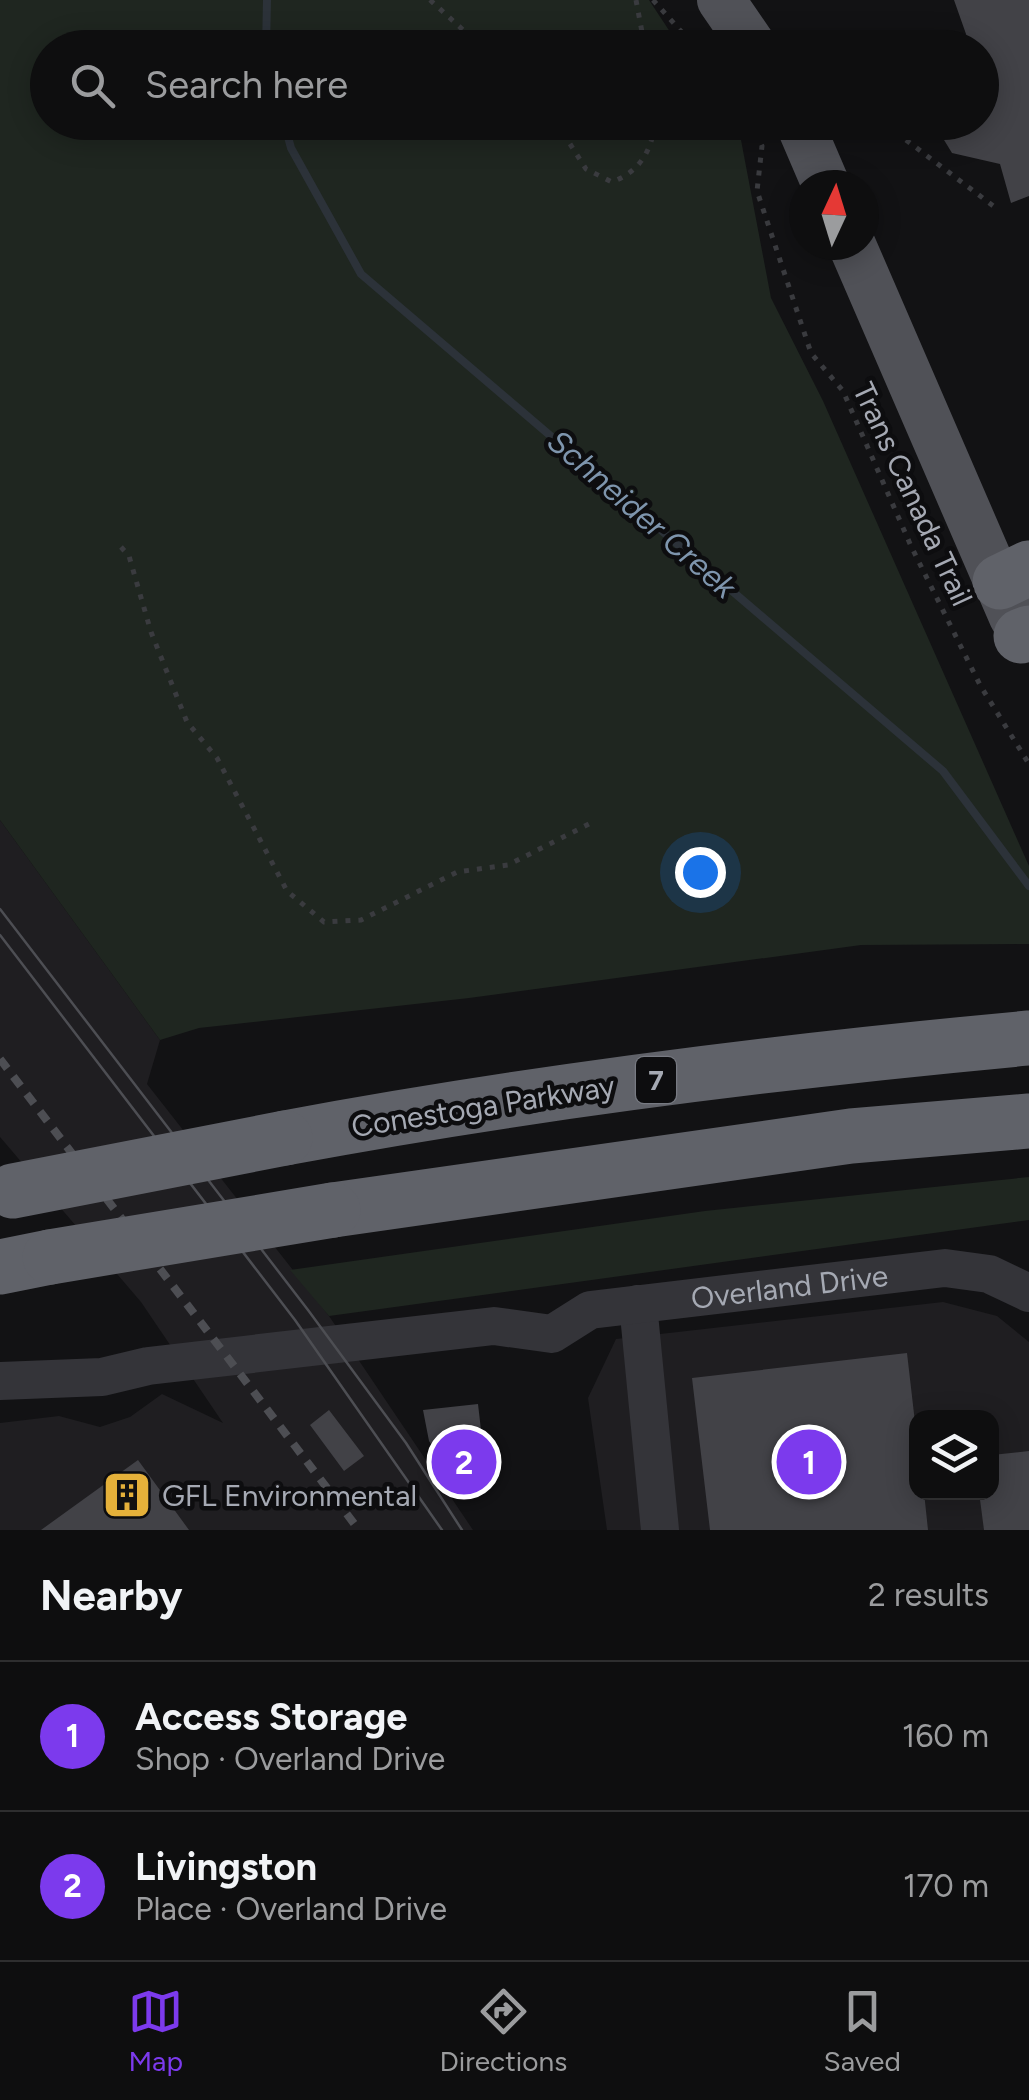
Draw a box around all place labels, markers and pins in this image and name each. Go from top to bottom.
pin: 2 [432,1424,496,1500]
pin: 1 [776,1424,842,1500]
building icon: GFL Environmental [101,1469,153,1521]
place label: GFL Environmental [162,1477,417,1514]

